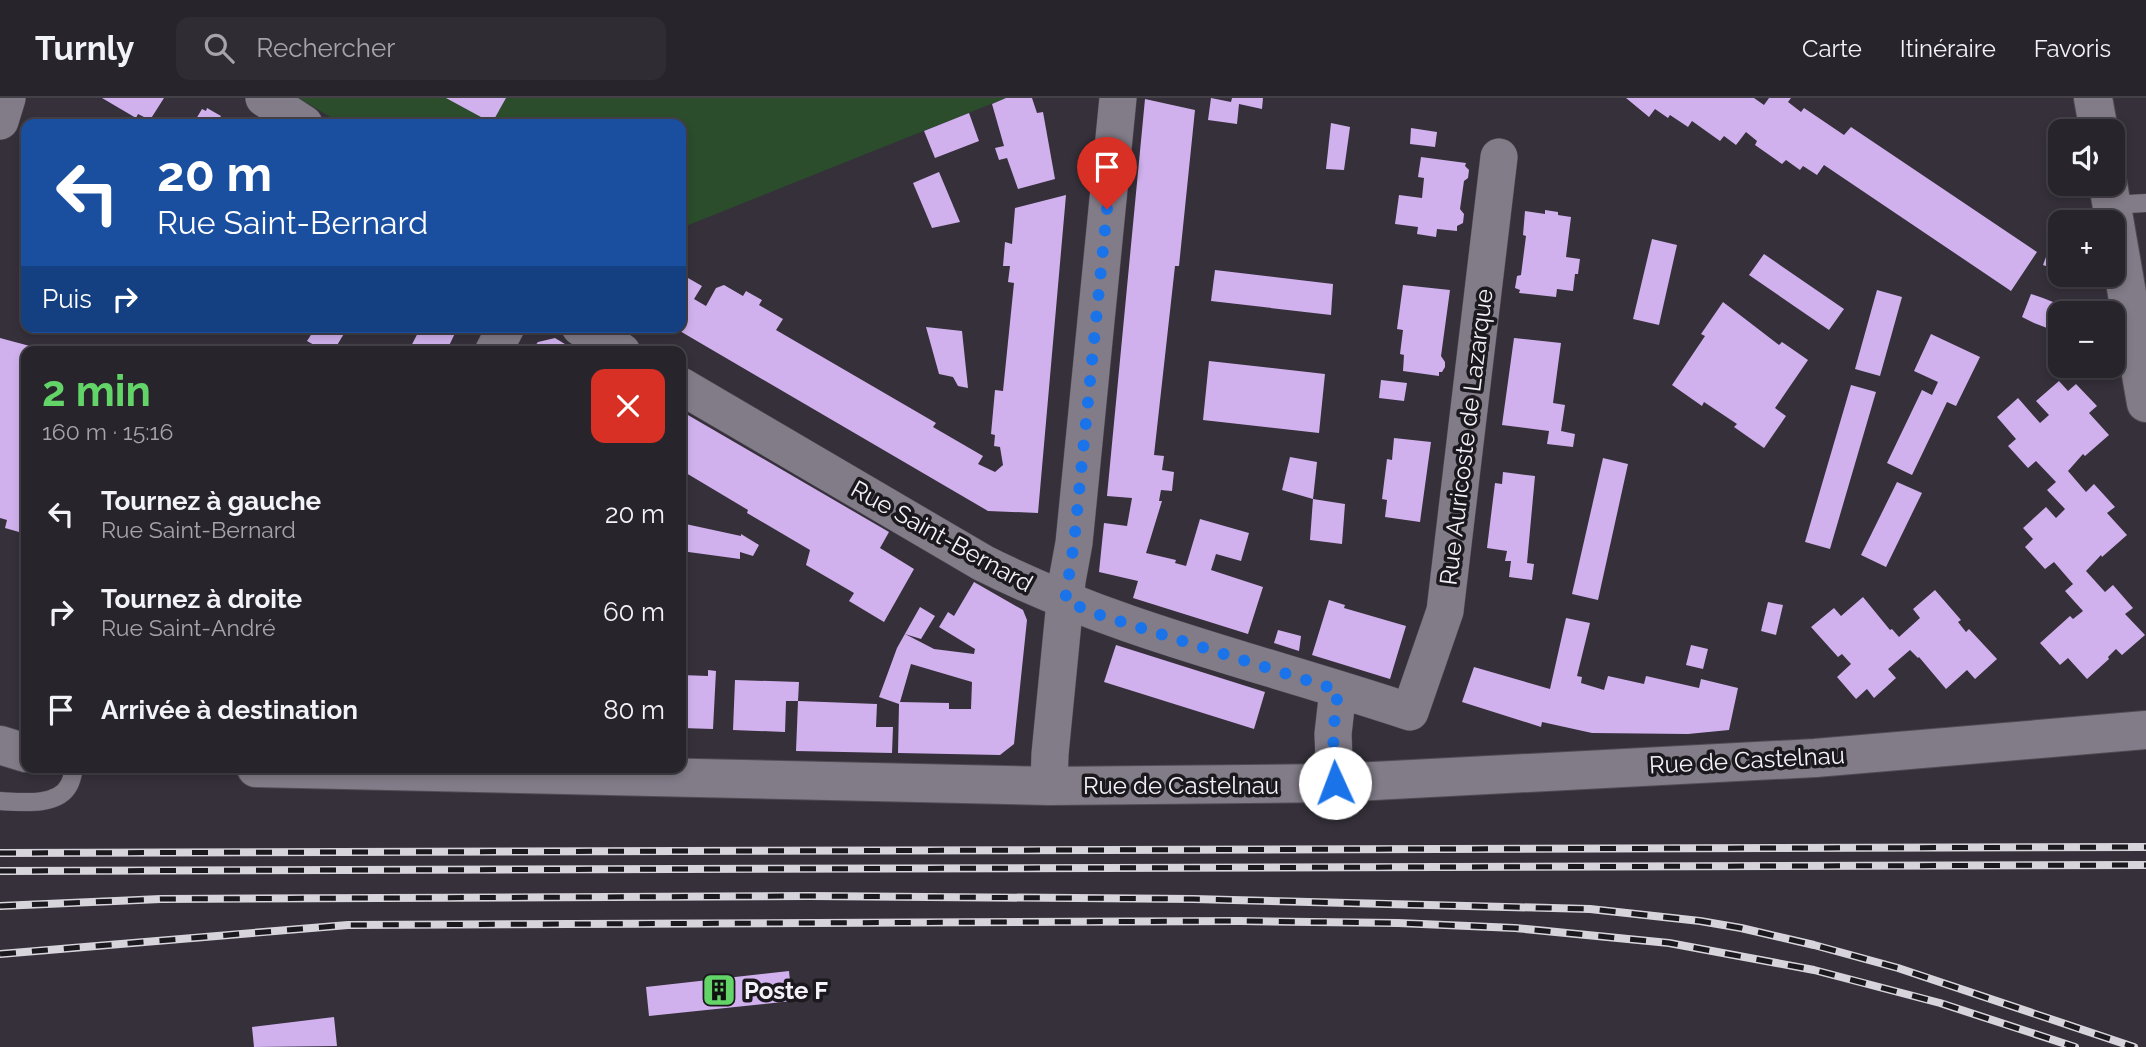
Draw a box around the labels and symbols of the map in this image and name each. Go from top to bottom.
pin [1077,137,1137,209]
street label: Rue Auricoste de Lazarque [1433,287,1499,587]
street label: Rue Saint-Bernard [846,474,1038,598]
street label: Rue de Castelnau [1648,740,1846,780]
position arrow [1298,746,1372,820]
street label: Rue de Castelnau [1083,771,1279,800]
building icon: Poste F [700,971,738,1009]
place label: Poste F [744,976,828,1005]

